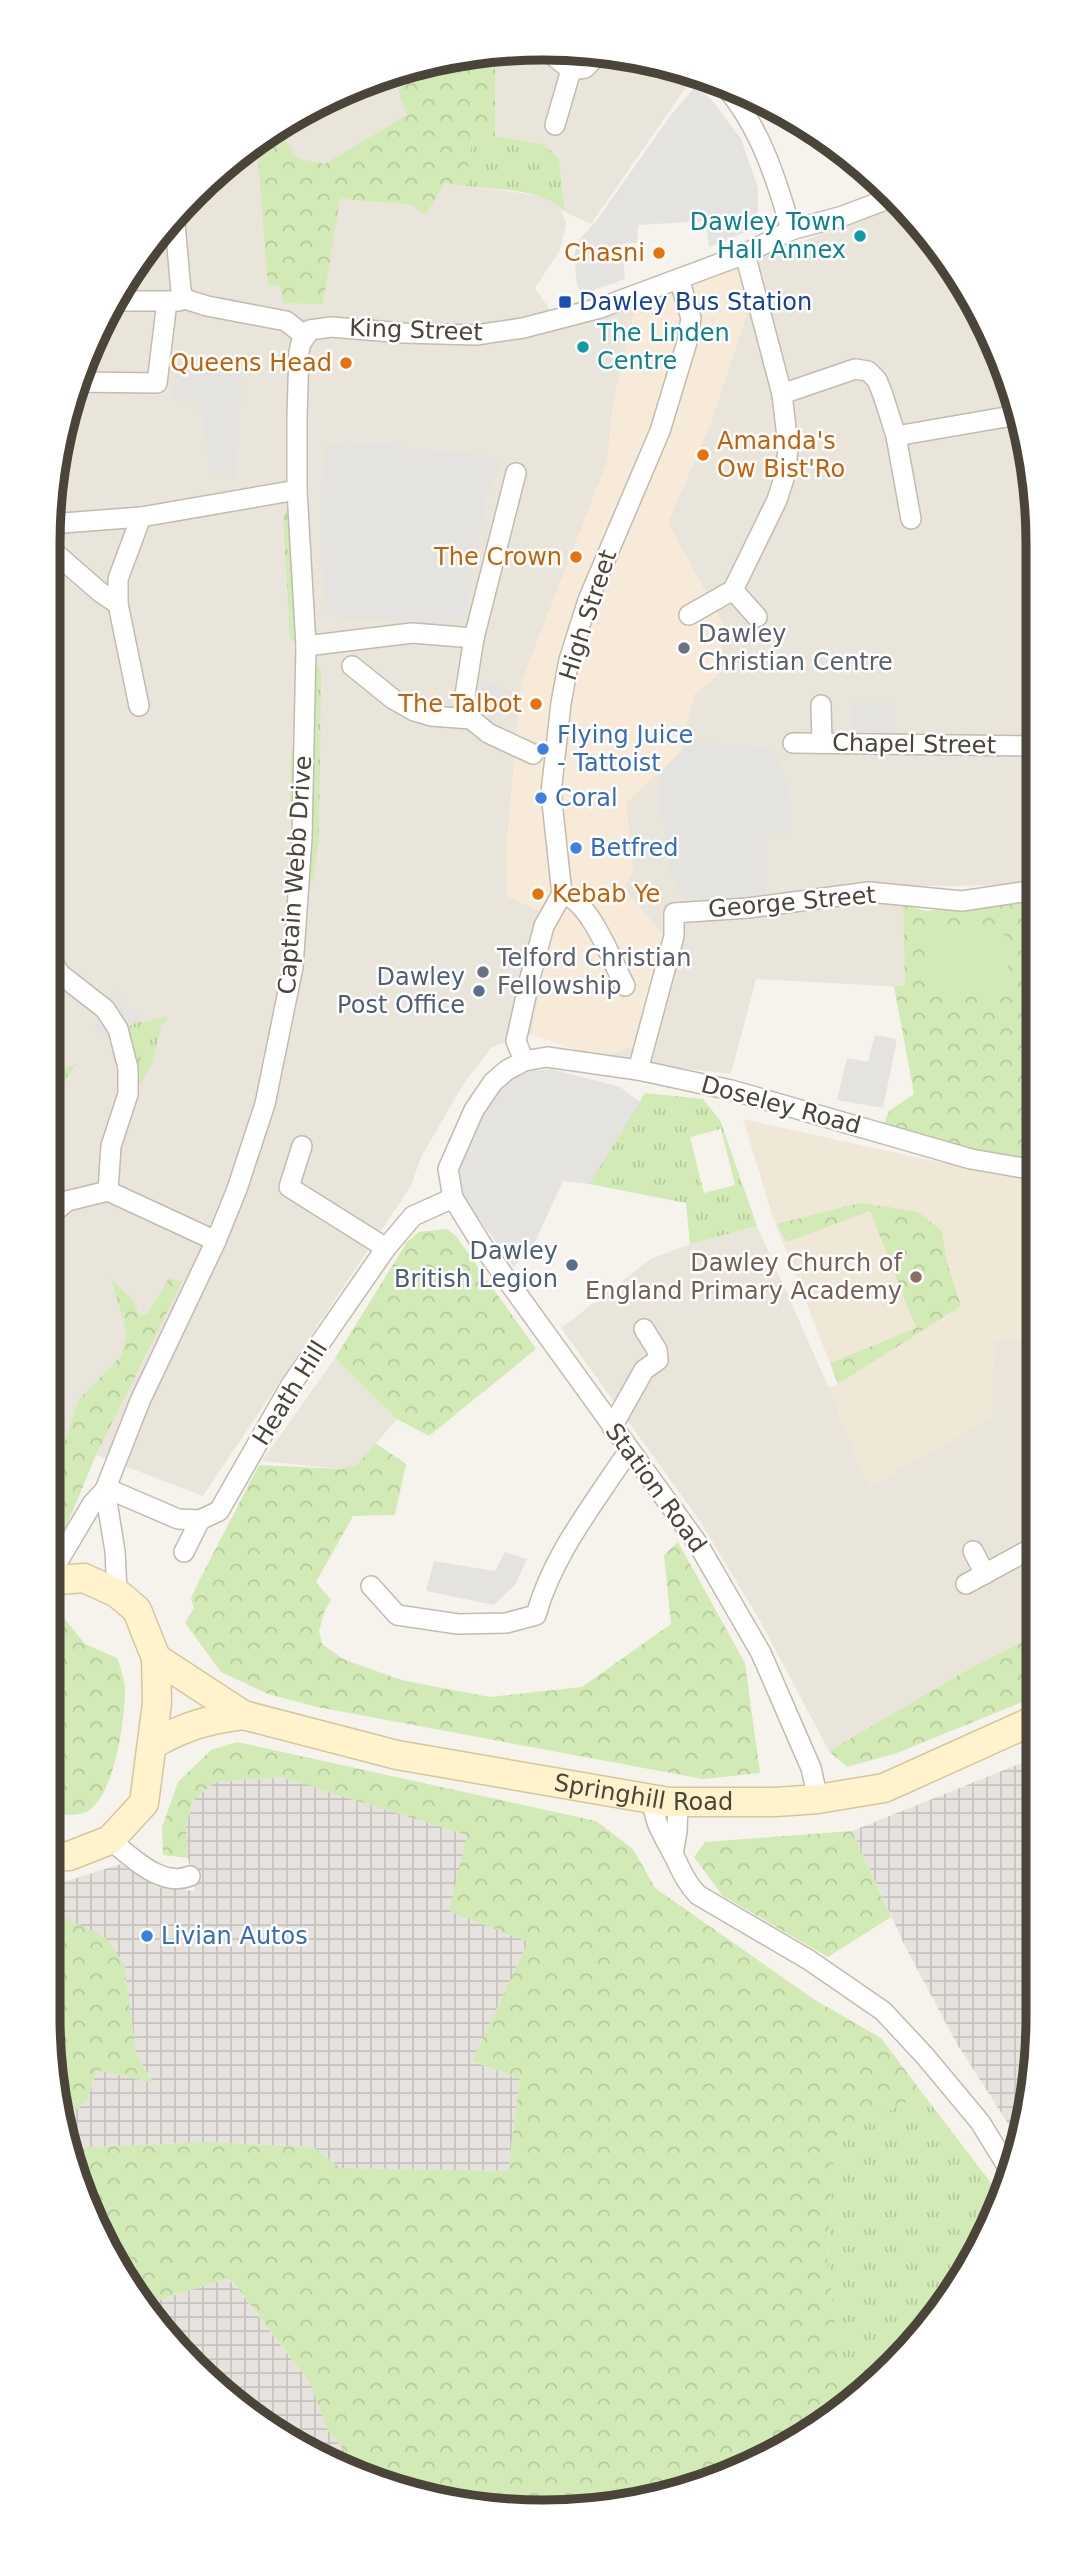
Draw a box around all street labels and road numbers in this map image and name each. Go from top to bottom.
street label: King Street [349,314,483,346]
street label: High Street [554,546,622,684]
street label: Chapel Street [832,729,996,759]
street label: Captain Webb Drive [273,755,317,995]
street label: George Street [707,881,877,923]
street label: Doseley Road [698,1070,864,1140]
street label: Heath Hill [247,1336,333,1450]
street label: Station Road [600,1418,712,1558]
street label: Springhill Road [552,1768,733,1816]

